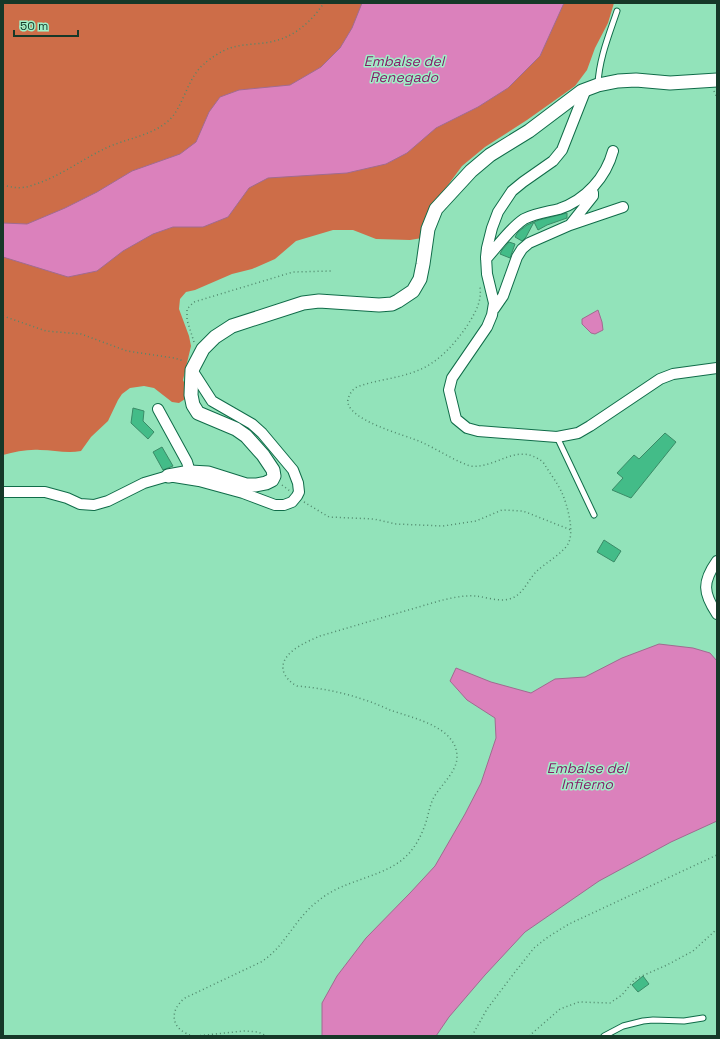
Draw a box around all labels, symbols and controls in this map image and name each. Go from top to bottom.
scale bar [14,12,78,38]
text: 50 m [20,18,48,34]
water label: Embalse del Renegado [364,52,446,86]
water label: Embalse del Infierno [547,759,629,793]

